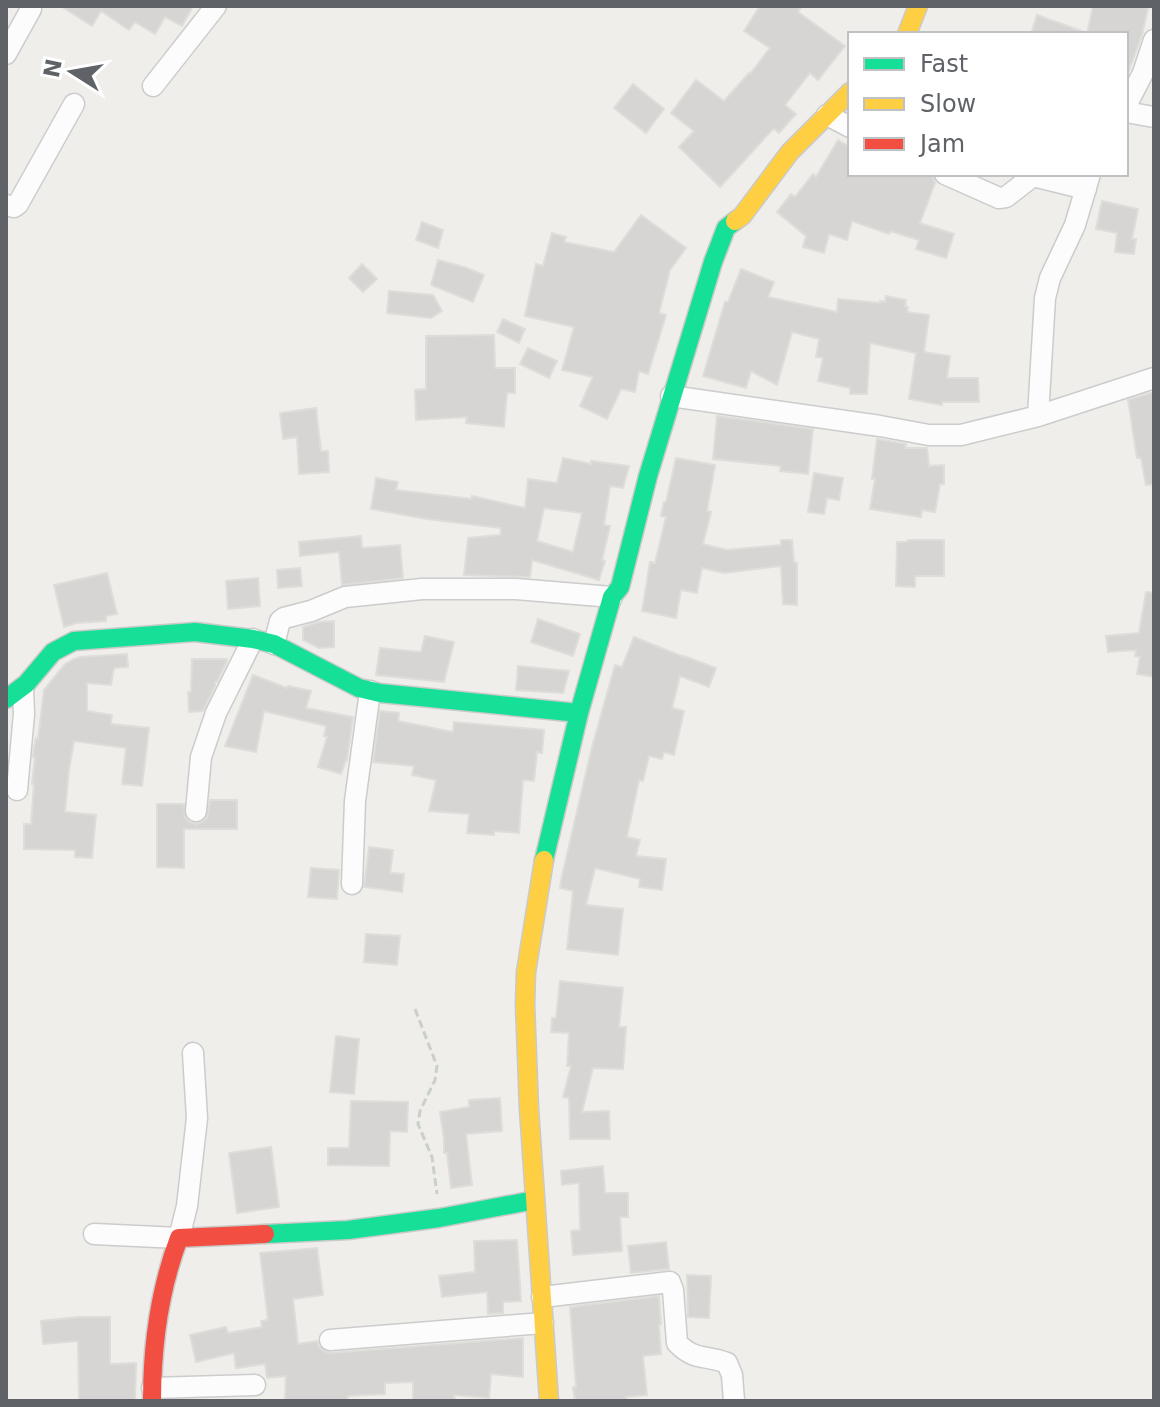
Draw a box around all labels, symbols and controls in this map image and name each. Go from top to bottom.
north arrow [32,32,112,112]
legend [848,32,1128,176]
text: Fast [920,50,968,78]
text: N [39,57,67,80]
text: Slow [920,90,976,118]
text: Jam [918,130,965,158]

